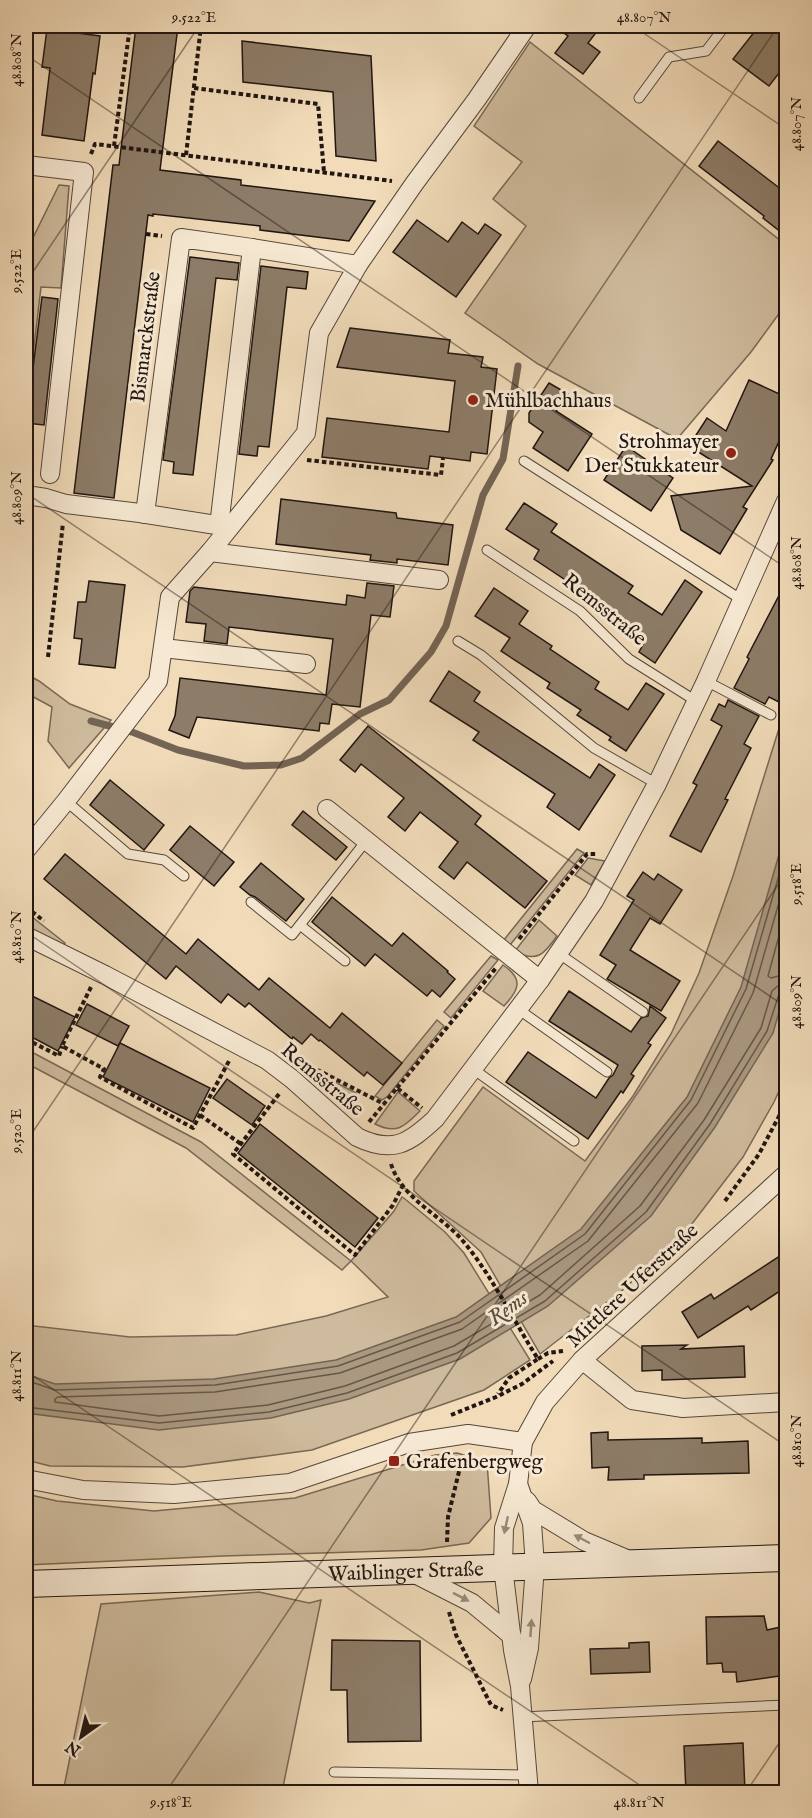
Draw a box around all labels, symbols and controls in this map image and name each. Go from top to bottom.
text: 9.522°E [171,8,216,27]
text: 48.807°N [617,8,671,27]
text: 48.808°N [7,33,26,87]
text: 48.807°N [787,97,806,151]
text: 9.522°E [7,249,26,294]
street label: Bismarckstraße [125,270,168,404]
place label: Mühlbachhaus [485,388,611,415]
marker: Mühlbachhaus [466,393,480,407]
place label: Strohmayer Der Stukkateur [584,429,719,480]
marker: Strohmayer Der Stukkateur [724,446,738,460]
text: 48.809°N [7,471,26,525]
text: 48.808°N [787,536,806,590]
street label: Remsstraße [556,568,652,653]
text: 9.518°E [787,863,806,906]
text: 48.810°N [7,911,26,963]
text: 48.809°N [787,975,806,1029]
street label: Remsstraße [275,1037,370,1123]
text: 9.520°E [7,1109,26,1154]
street label: Mittlere Uferstraße [561,1218,705,1354]
water label: Rems [483,1284,534,1333]
text: 48.811°N [7,1350,26,1402]
text: 48.810°N [787,1415,806,1467]
place label: Grafenbergweg [406,1449,543,1476]
marker: Grafenbergweg [387,1454,401,1468]
one-way arrow [500,1515,510,1534]
one-way arrow [573,1534,590,1544]
street label: Waiblinger Straße [328,1556,484,1589]
one-way arrow [453,1592,470,1602]
one-way arrow [526,1619,535,1638]
north arrow [51,1707,111,1767]
text: N [62,1736,86,1760]
text: 9.518°E [149,1793,192,1812]
text: 48.811°N [613,1793,665,1812]

